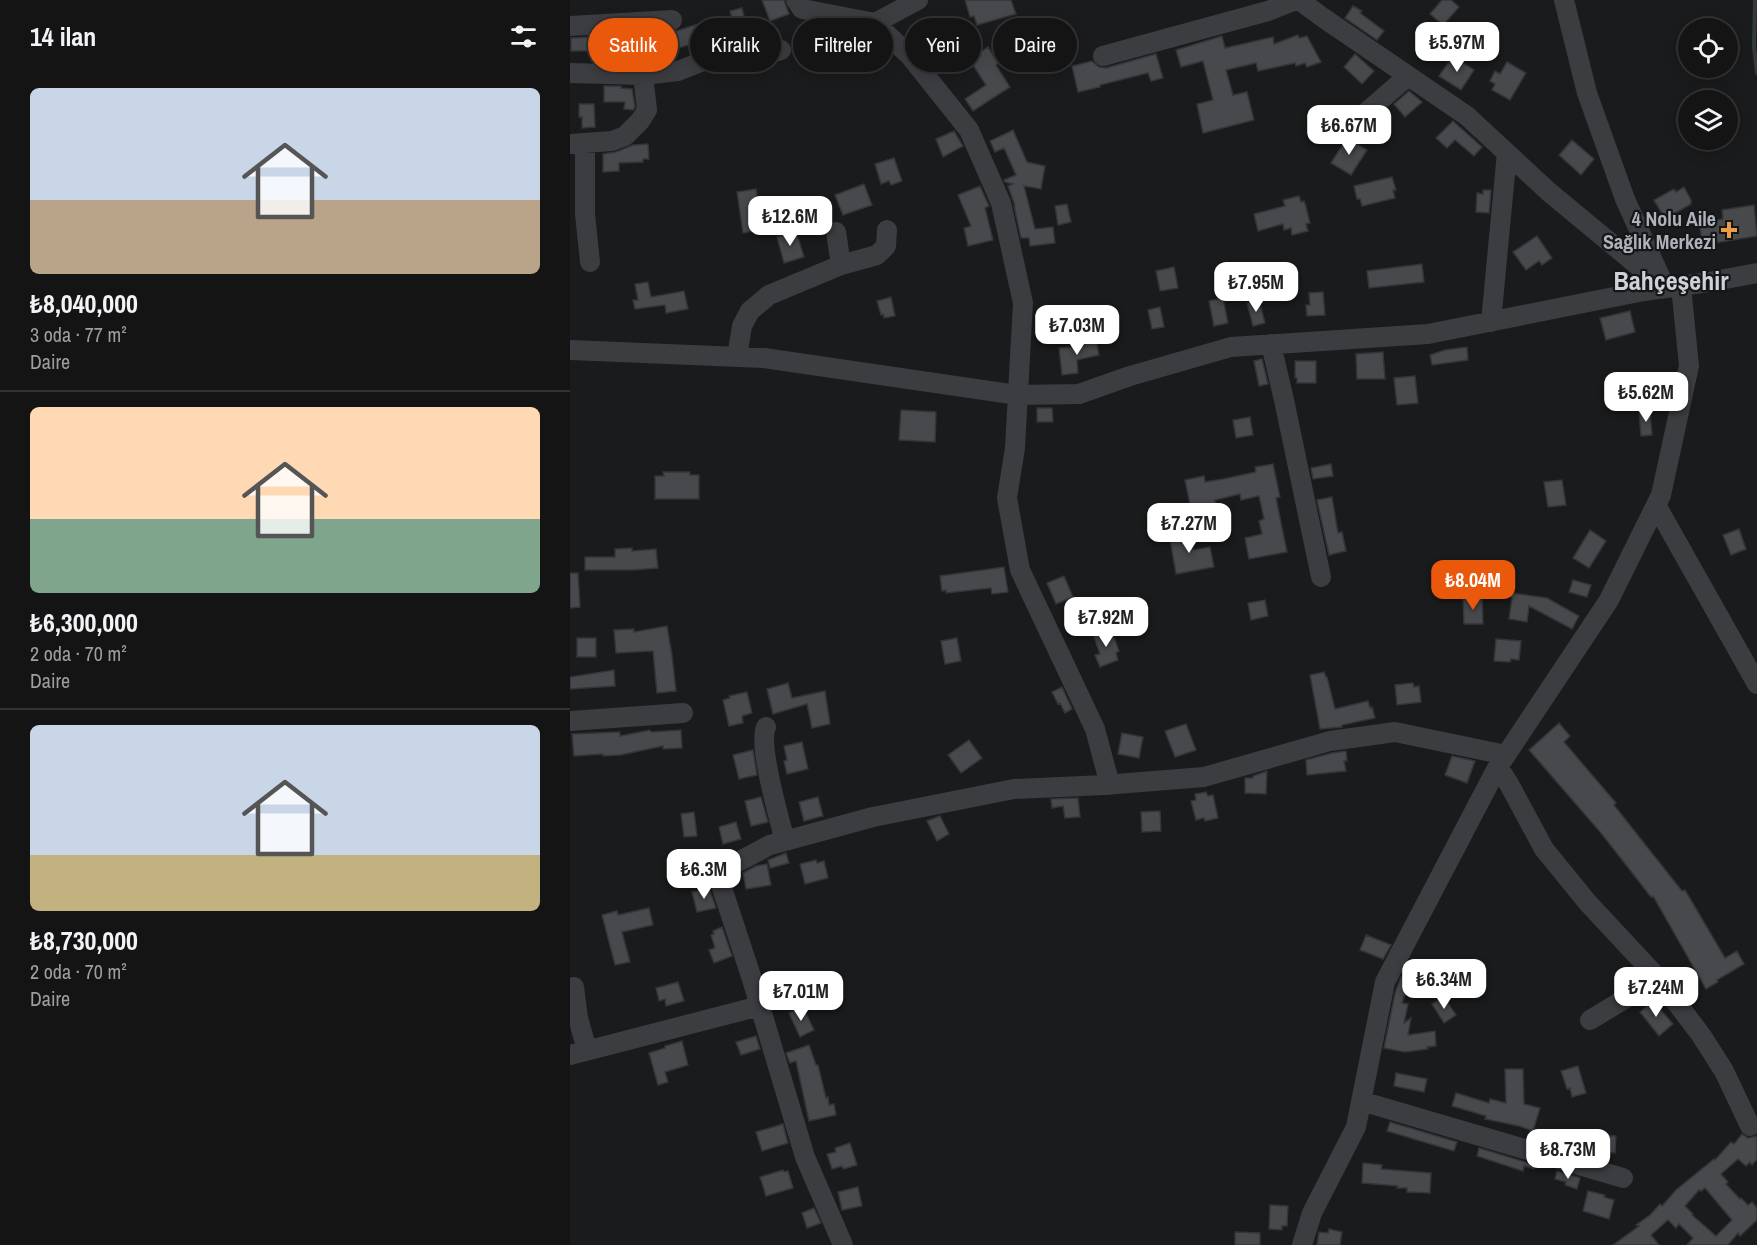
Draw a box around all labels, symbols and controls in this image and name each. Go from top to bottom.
chip: Satılık [588,18,678,72]
chip: Kiralık [690,18,781,72]
chip: Filtreler [793,18,893,72]
chip: Yeni [905,18,981,72]
chip: Daire [993,18,1077,72]
map controls [1678,18,1738,150]
button: locate [1678,18,1738,78]
text: 14 ilan [30,19,96,54]
icon: filters [507,20,540,53]
pin: ₺5.97M [1408,22,1506,73]
text: ₺5.97M [1429,28,1485,55]
button: layers [1678,90,1738,150]
pin: ₺6.67M [1300,105,1398,156]
text: ₺6.67M [1321,111,1377,138]
icon: home [231,127,339,235]
pin: ₺12.6M [741,196,839,247]
text: ₺12.6M [762,202,818,229]
place label: 4 Nolu Aile Sağlık Merkezi [1603,205,1716,255]
marker: 4 Nolu Aile Sağlık Merkezi [1720,221,1738,239]
pin: ₺7.95M [1207,262,1305,313]
district label: Bahçeşehir [1614,263,1729,298]
text: ₺7.95M [1228,268,1284,295]
text: ₺8,040,000 [30,286,138,321]
pin: ₺7.03M [1028,305,1126,356]
text: ₺7.03M [1049,311,1105,338]
text: 3 oda · 77 m² [30,321,127,348]
text: Daire [30,348,70,375]
pin: ₺5.62M [1597,372,1695,423]
text: ₺5.62M [1618,378,1674,405]
icon: home [231,446,339,554]
pin: ₺7.27M [1140,503,1238,554]
text: ₺7.27M [1161,509,1217,536]
pin: ₺8.04M [1424,560,1522,611]
text: ₺8.04M [1445,566,1501,593]
pin: ₺7.92M [1057,597,1155,648]
text: ₺7.92M [1078,603,1134,630]
text: ₺6,300,000 [30,605,138,640]
text: 2 oda · 70 m² [30,640,127,667]
text: Daire [30,667,70,694]
icon: home [231,764,339,872]
pin: ₺6.3M [662,849,746,900]
text: ₺6.3M [681,855,727,882]
text: ₺8,730,000 [30,923,138,958]
text: 2 oda · 70 m² [30,958,127,985]
pin: ₺6.34M [1395,959,1493,1010]
text: ₺6.34M [1416,965,1472,992]
pin: ₺7.24M [1607,967,1705,1018]
pin: ₺7.01M [752,971,850,1022]
text: ₺7.24M [1628,973,1684,1000]
text: ₺7.01M [773,977,829,1004]
text: Daire [30,985,70,1012]
pin: ₺8.73M [1519,1129,1617,1180]
text: ₺8.73M [1540,1135,1596,1162]

